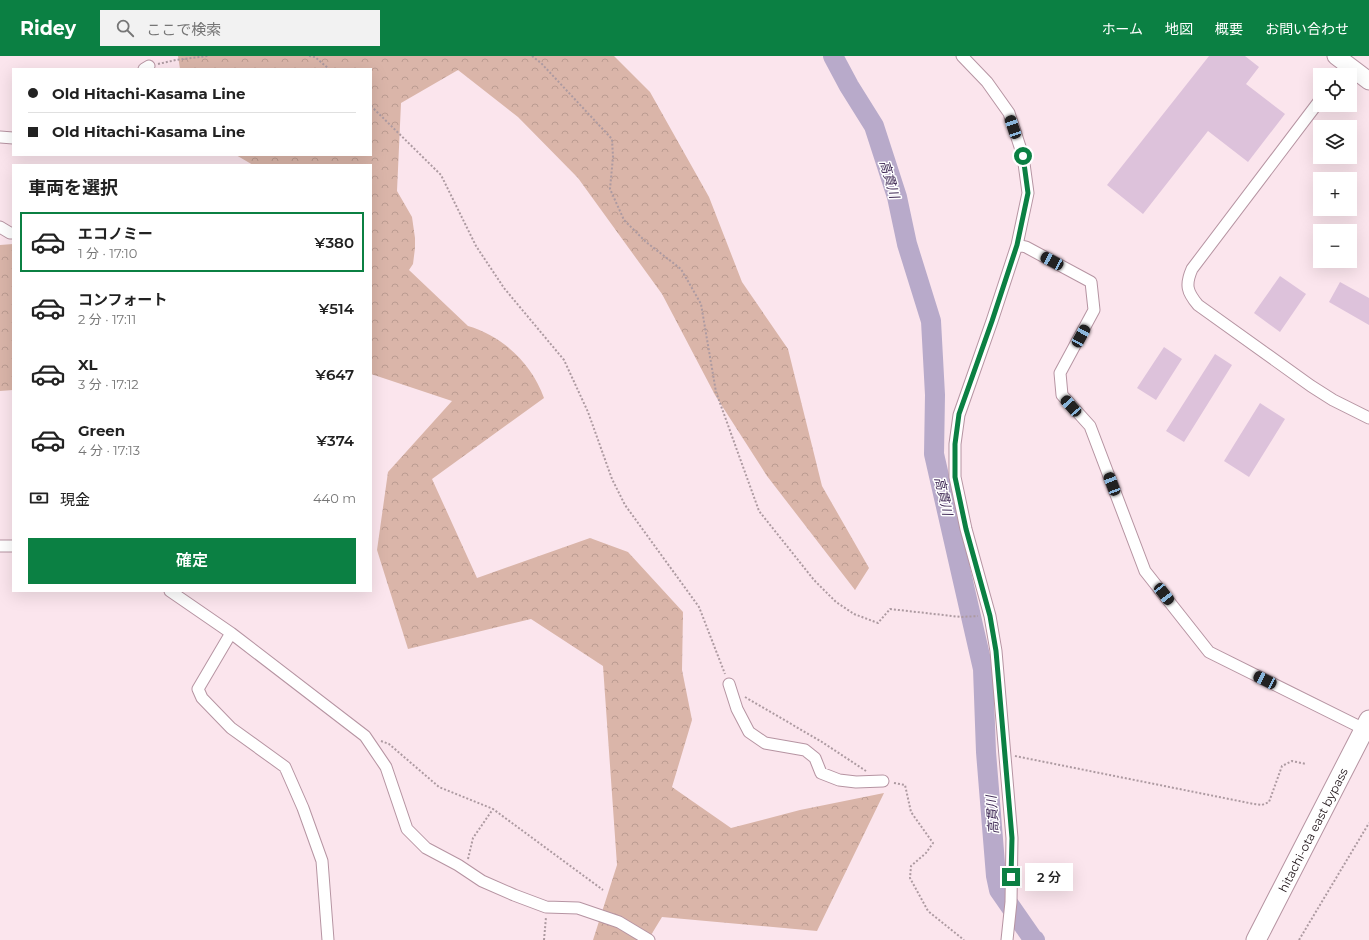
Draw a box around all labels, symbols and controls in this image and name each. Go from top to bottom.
search box [100,10,380,46]
text: Ridey [20,17,76,40]
icon: search [114,17,136,39]
text: ここで検索 [146,20,221,39]
text: ホーム [1101,20,1143,38]
text: 地図 [1165,20,1193,38]
text: 概要 [1215,20,1243,38]
text: お問い合わせ [1265,20,1349,38]
map controls [1313,68,1357,268]
button: locate [1313,68,1357,112]
text: Old Hitachi-Kasama Line [52,84,246,103]
car [1003,114,1023,140]
button: layers [1313,120,1357,164]
text: Old Hitachi-Kasama Line [52,122,246,141]
route start [1014,147,1032,165]
water label: 高貫川 [877,158,904,202]
button: + [1313,172,1357,216]
text: 車両を選択 [28,177,118,199]
icon: car [30,224,66,260]
text: エコノミー [78,224,153,243]
button: − [1313,224,1357,268]
text: ¥380 [314,233,354,252]
text: 1 分 · 17:10 [78,245,137,261]
car [1039,250,1065,272]
icon: car [30,290,66,326]
text: コンフォート [78,290,168,309]
text: ¥514 [319,299,354,318]
text: 2 分 · 17:11 [78,311,136,327]
car [1070,323,1092,349]
text: XL [78,355,97,374]
icon: car [30,356,66,392]
text: ¥647 [315,365,354,384]
text: 3 分 · 17:12 [78,376,139,392]
car [1059,393,1083,419]
text: Green [78,421,125,440]
icon: car [30,422,66,458]
text: ¥374 [316,431,354,450]
text: 4 分 · 17:13 [78,442,140,458]
car [1102,471,1122,497]
water label: 高貫川 [932,475,957,519]
icon: cash [28,487,50,509]
text: 現金 [60,490,90,509]
text: 440 m [313,490,356,506]
button: 確定 [28,538,356,584]
car [1152,581,1176,607]
car [1252,669,1278,691]
street label: hitachi-ota east bypass [1275,765,1351,895]
water label: 高貫川 [983,793,1001,835]
callout: 2 分 [1025,863,1073,891]
route end [1002,868,1020,886]
text: 2 分 [1037,869,1061,885]

